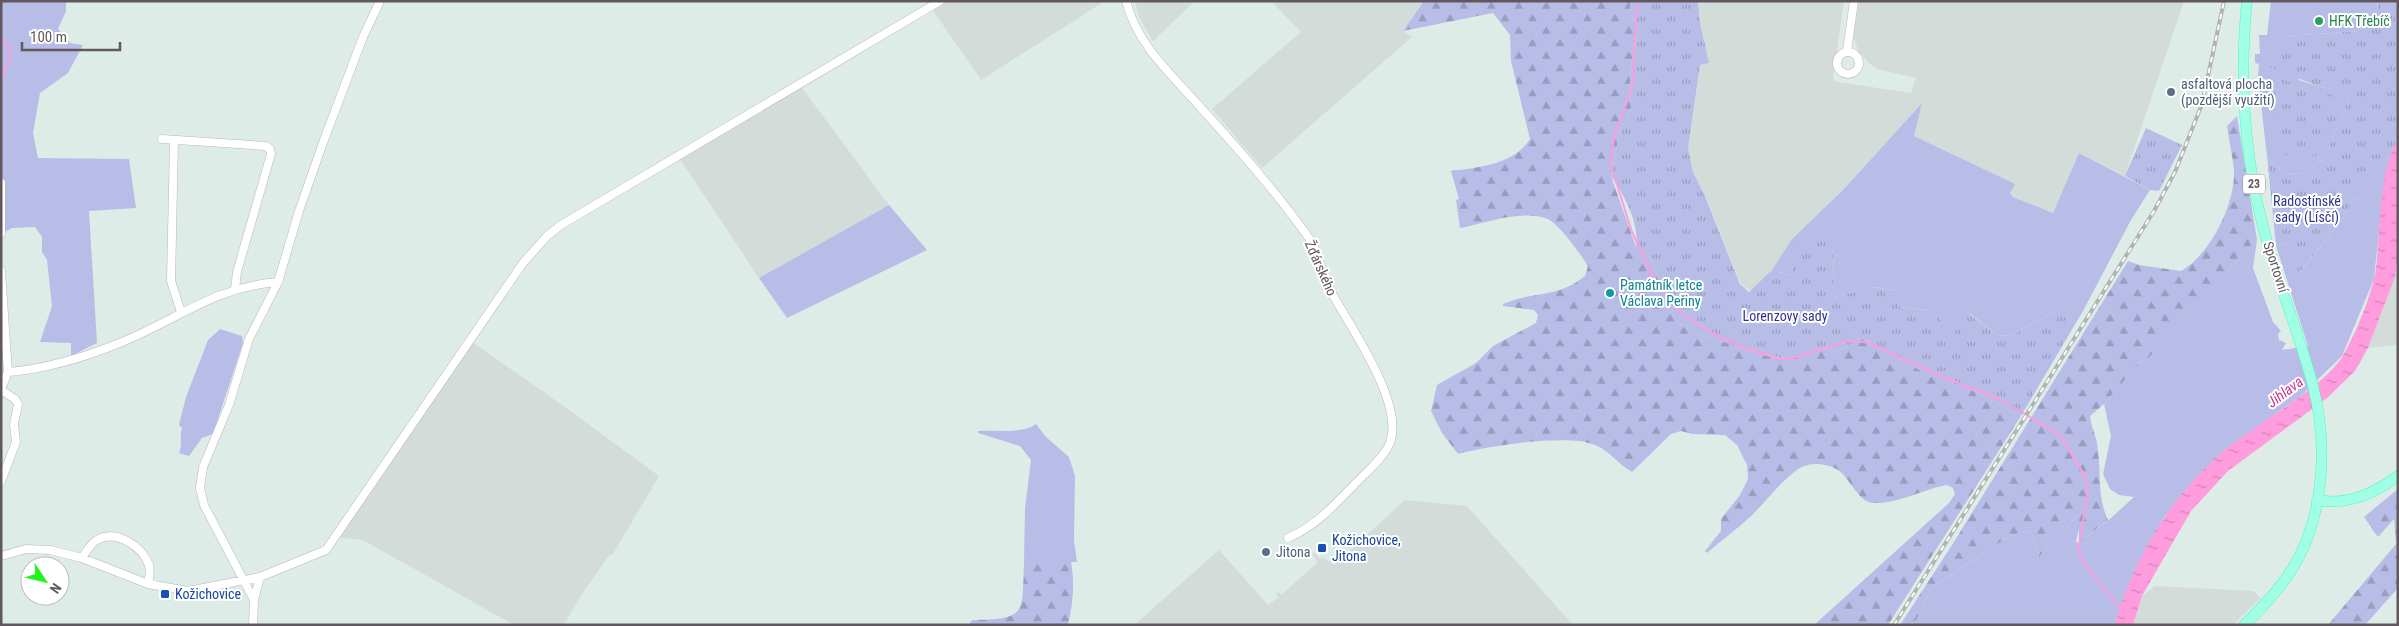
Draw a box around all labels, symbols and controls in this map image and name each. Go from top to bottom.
place label: HFK Třebíč [2329,13,2390,29]
marker: HFK Třebíč [2313,15,2325,27]
scale bar [22,20,120,52]
text: 100 m [30,28,67,46]
place label: asfaltová plocha (pozdější využití) [2181,76,2275,109]
marker: asfaltová plocha (pozdější využití) [2165,86,2177,98]
road number: 23 [2243,174,2265,193]
park label: Radostínské sady (Lísčí) [2273,193,2341,226]
street label: Žďárského [1302,237,1341,298]
street label: Sportovní [2260,239,2292,295]
place label: Památník letce Václava Peřiny [1620,277,1703,309]
marker: Památník letce Václava Peřiny [1604,287,1616,299]
park label: Lorenzovy sady [1742,308,1828,324]
water label: Jihlava [2263,373,2307,411]
place label: Kožichovice, Jitona [1332,532,1401,564]
marker: Kožichovice, Jitona [1316,542,1328,554]
place label: Jitona [1276,544,1311,560]
marker: Jitona [1260,546,1272,558]
north arrow [20,556,70,606]
text: N [47,580,65,597]
place label: Kožichovice [175,586,242,602]
marker: Kožichovice [159,588,171,600]

